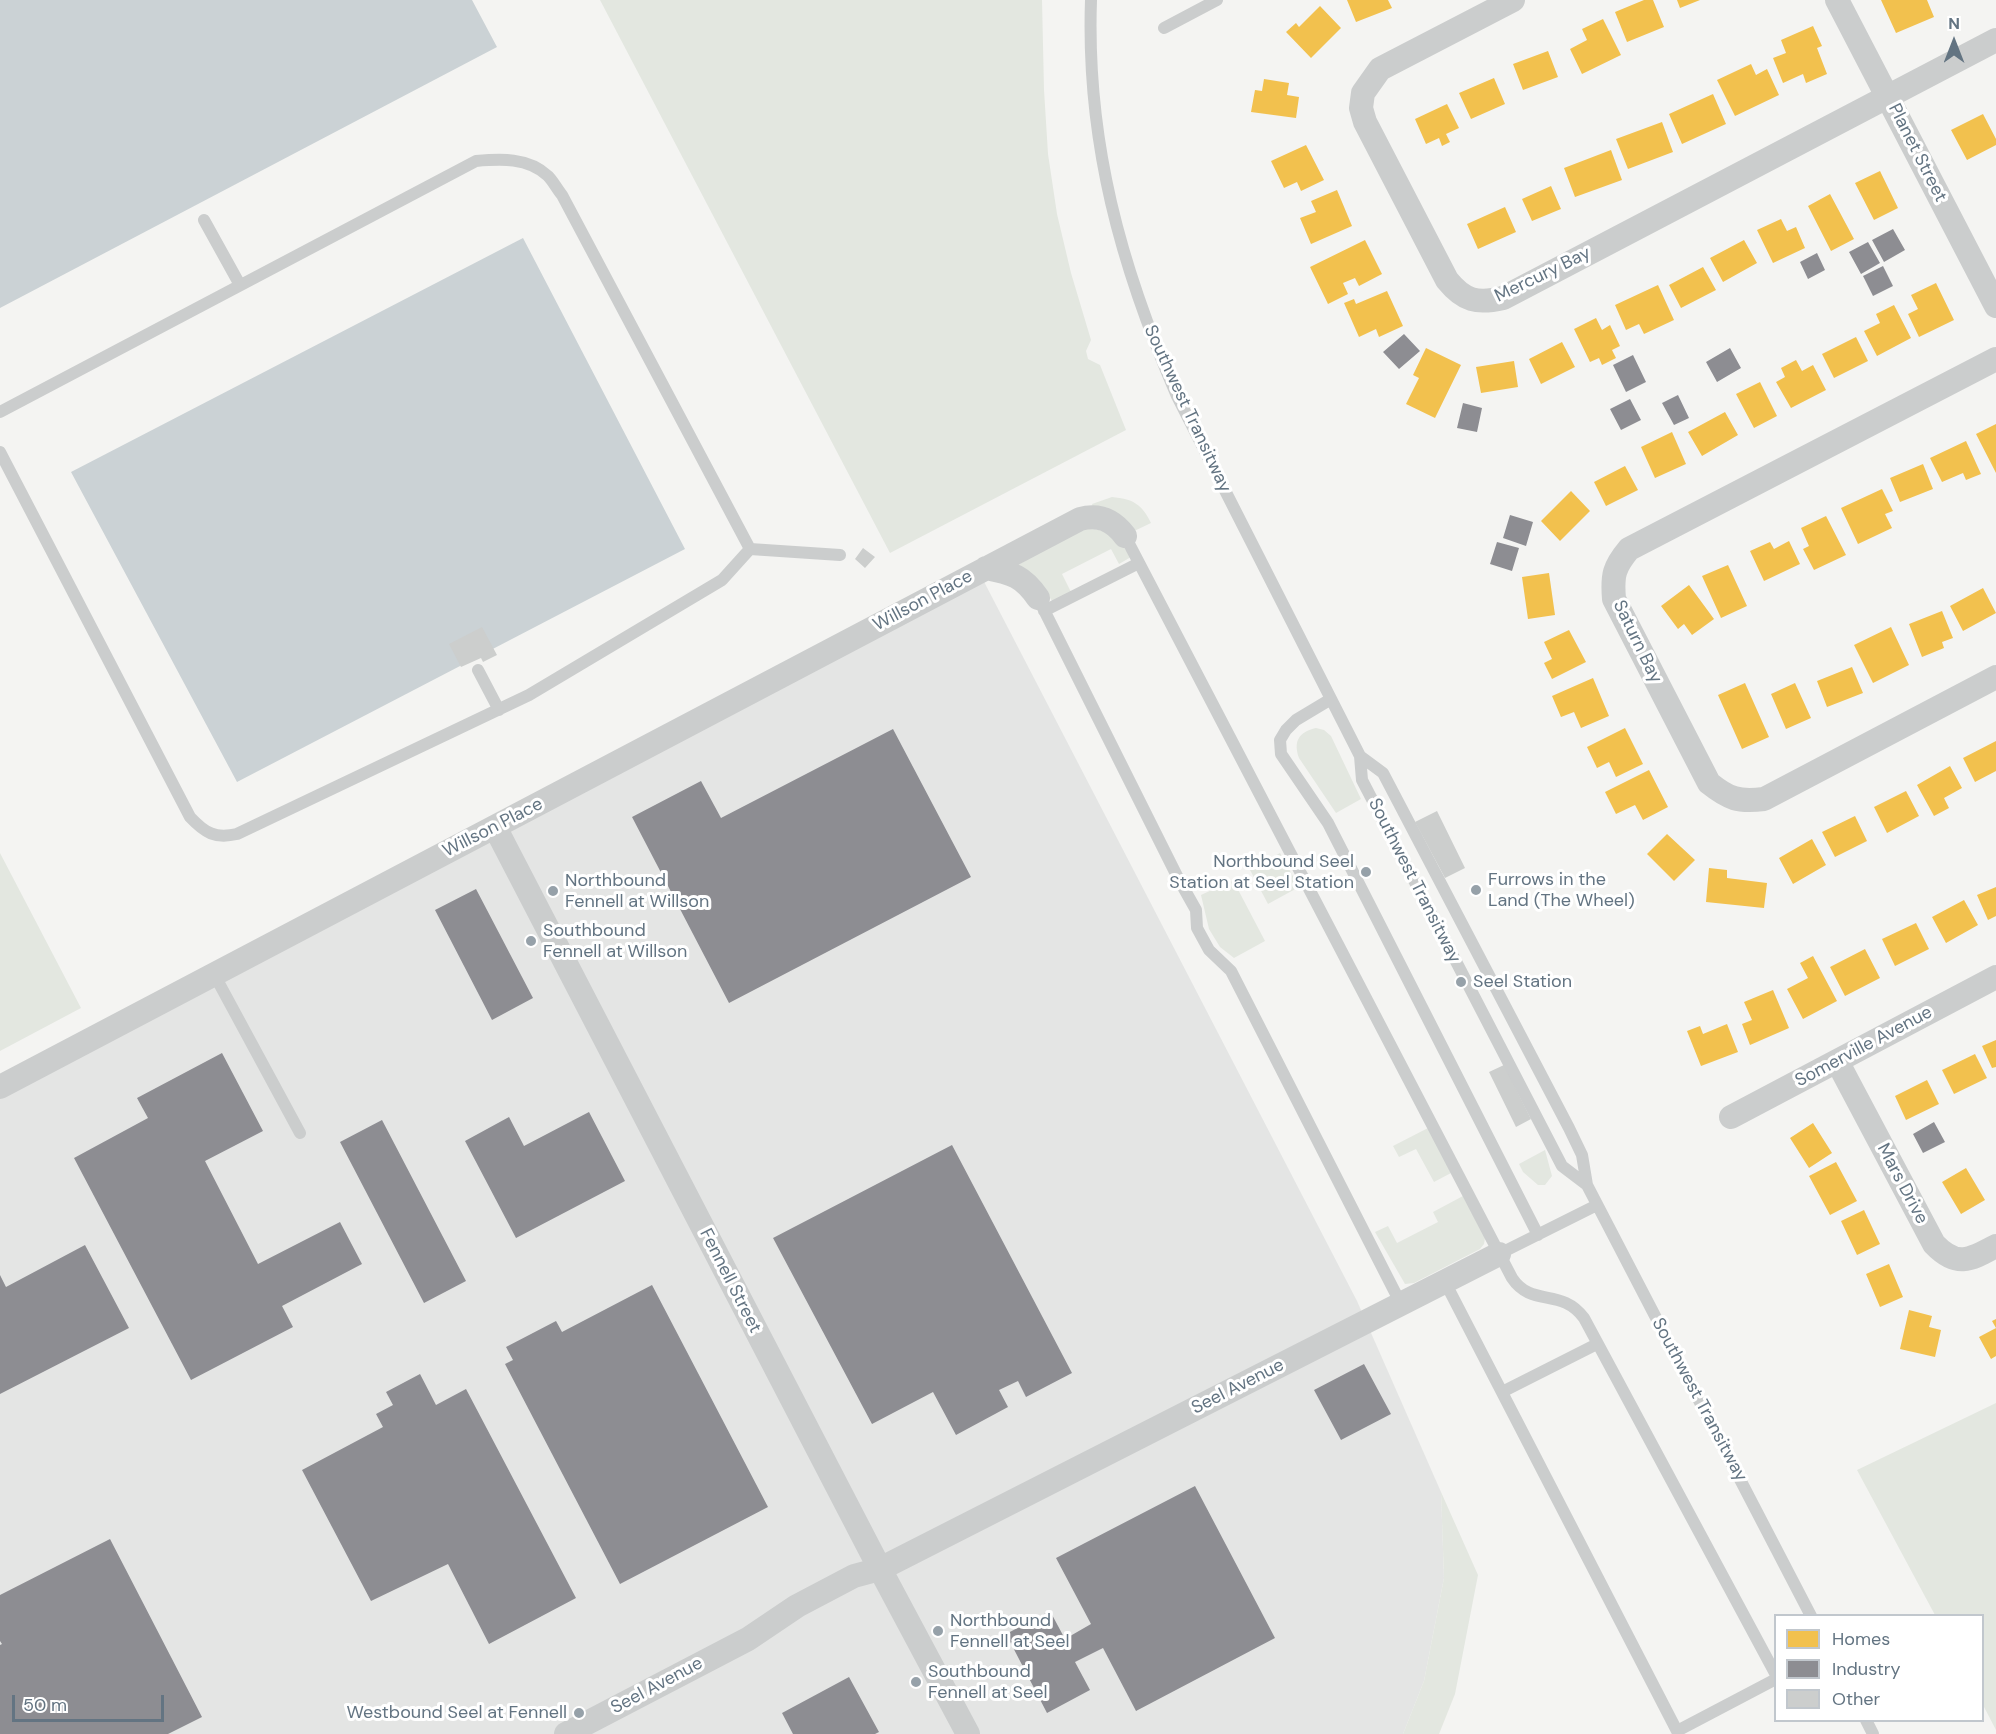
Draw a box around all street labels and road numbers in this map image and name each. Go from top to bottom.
street label: Planet Street [1883,100,1951,206]
street label: Mercury Bay [1491,242,1595,308]
street label: Southwest Transitway [1139,322,1235,496]
street label: Willson Place [870,566,976,636]
street label: Saturn Bay [1608,597,1666,687]
street label: Willson Place [439,794,547,862]
street label: Southwest Transitway [1363,795,1465,967]
street label: Somerville Avenue [1792,1002,1936,1092]
street label: Mars Drive [1872,1140,1932,1228]
street label: Fennell Street [694,1225,766,1337]
street label: Southwest Transitway [1647,1315,1751,1485]
street label: Seel Avenue [1188,1354,1288,1420]
street label: Seel Avenue [607,1653,707,1719]

